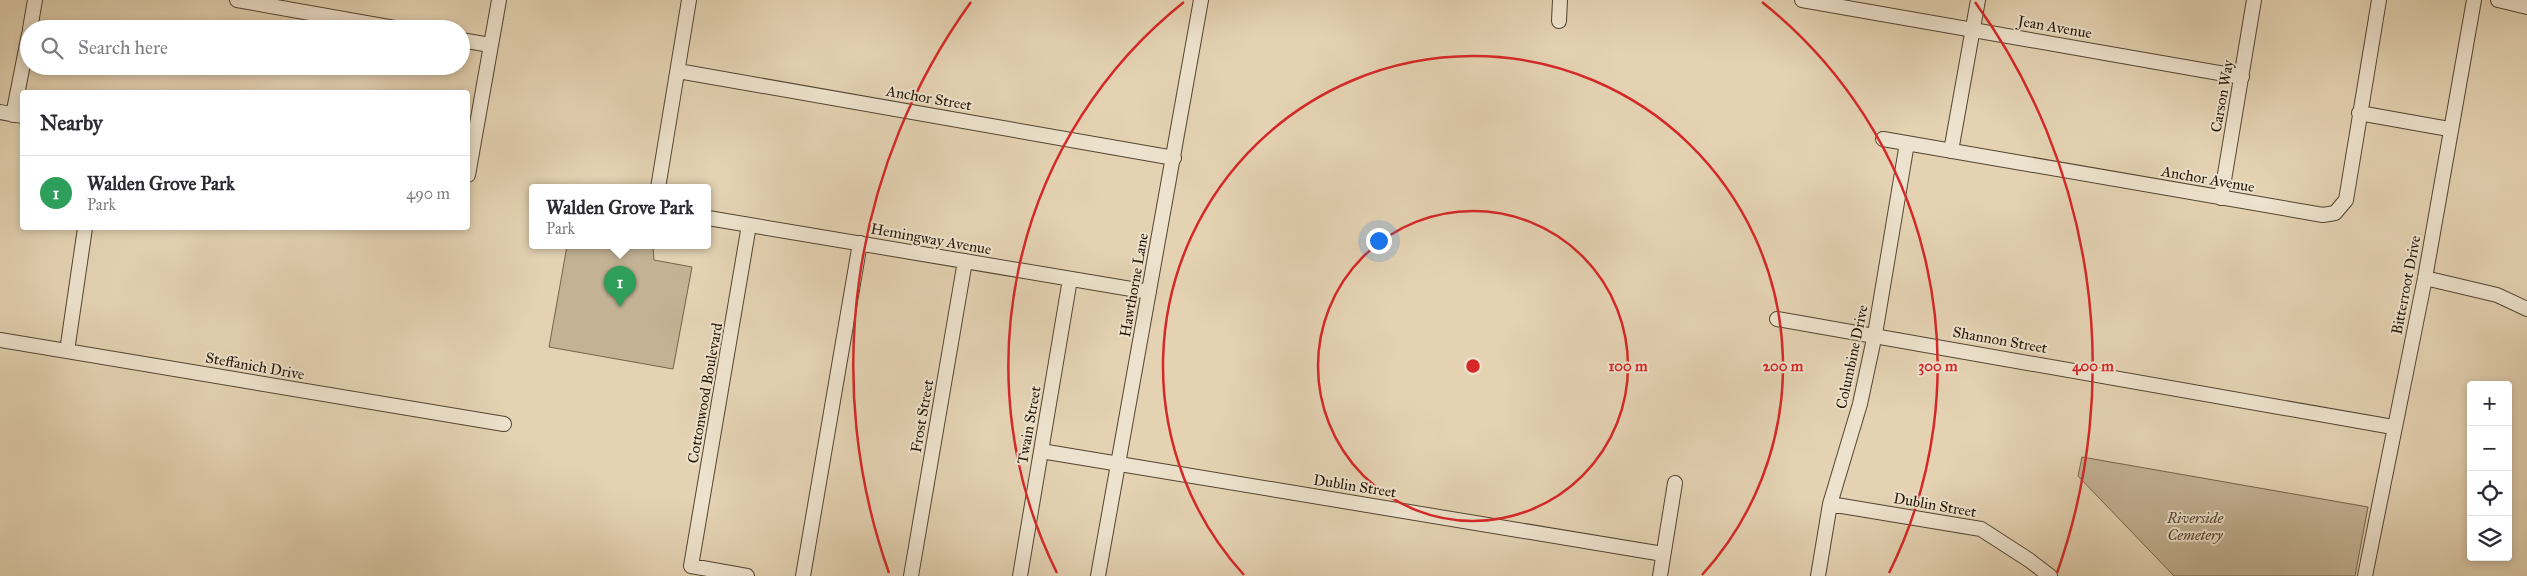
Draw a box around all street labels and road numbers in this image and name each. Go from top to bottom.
street label: Jean Avenue [2014,11,2093,43]
street label: Carson Way [2207,57,2237,134]
street label: Anchor Street [884,81,974,114]
street label: Anchor Avenue [2159,162,2256,196]
street label: Hemingway Avenue [869,220,993,258]
street label: Hawthorne Lane [1116,232,1152,338]
street label: Bitterroot Drive [2388,234,2424,336]
street label: Columbine Drive [1832,303,1872,411]
street label: Cottonwood Boulevard [684,321,726,465]
street label: Shannon Street [1951,323,2049,357]
street label: Steffanich Drive [204,348,306,384]
street label: Frost Street [907,377,937,454]
street label: Twain Street [1013,384,1045,465]
street label: Dublin Street [1312,471,1398,502]
street label: Dublin Street [1892,489,1979,521]

